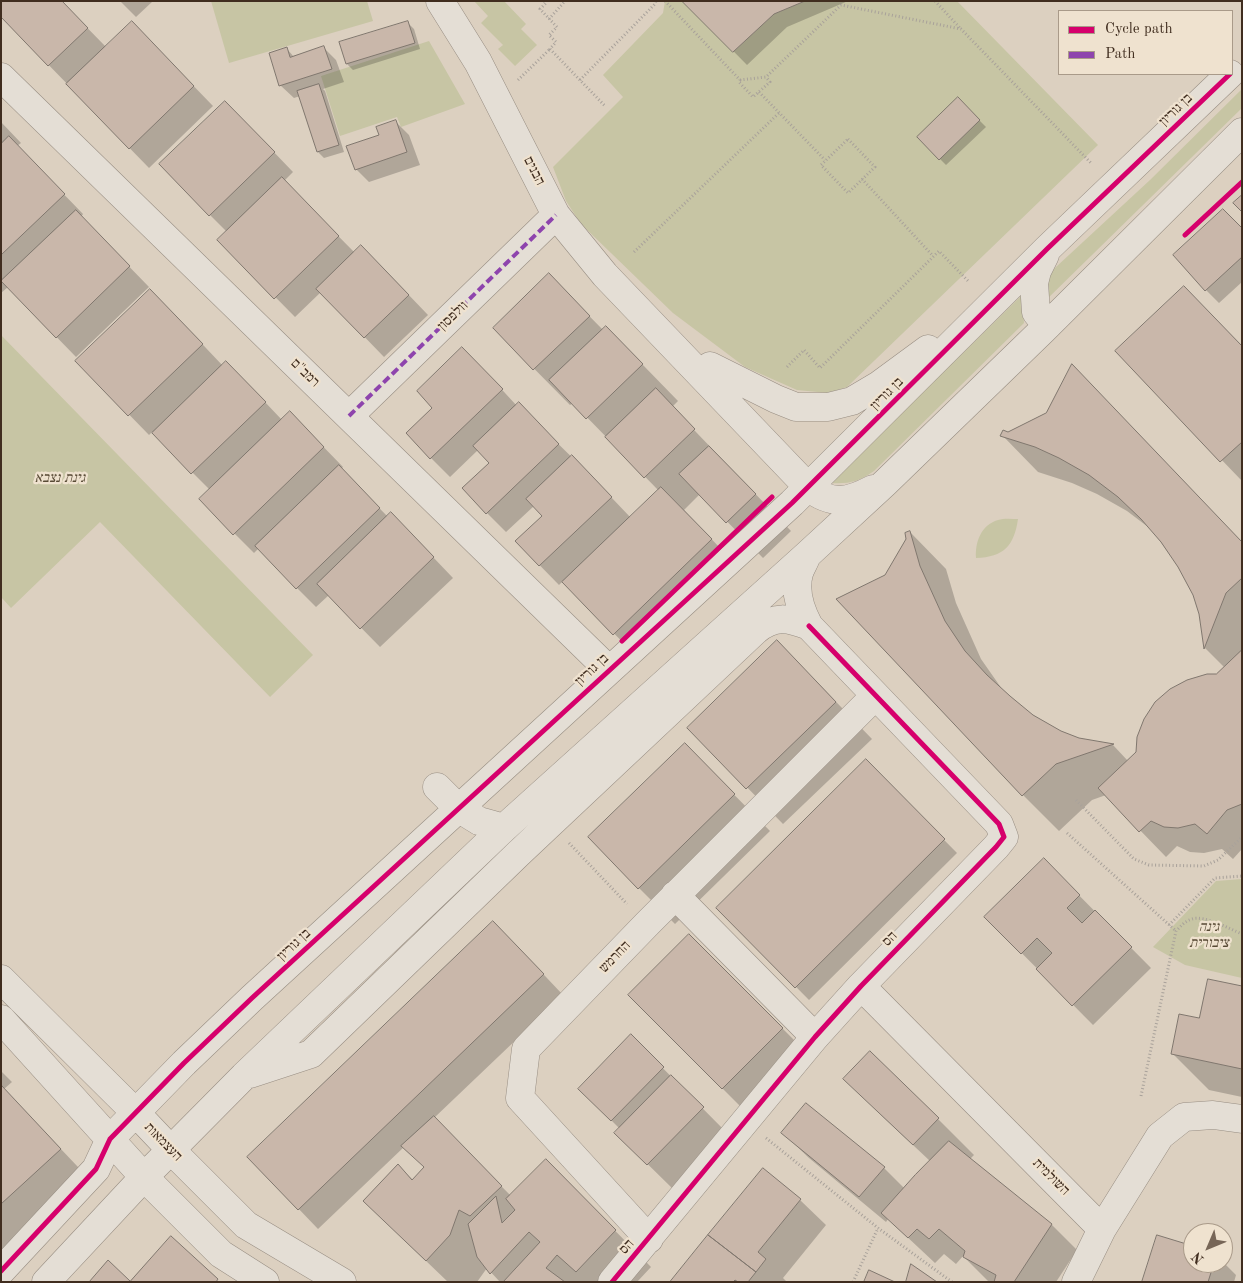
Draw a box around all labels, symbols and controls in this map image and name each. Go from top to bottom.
legend [1058,10,1233,75]
text: Cycle path [1105,22,1173,37]
text: Path [1105,47,1135,62]
street label: בן גוריון [1156,90,1196,130]
street label: הבנים [520,154,548,188]
street label: וולפסון [434,298,472,334]
street label: רמב"ם [287,355,323,391]
street label: בן גוריון [867,374,907,414]
park label: גינת נצבא [35,470,85,486]
street label: בן גוריון [572,650,612,690]
park label: גינה ציבורית [1189,919,1229,952]
street label: בן גוריון [274,925,314,965]
street label: הס [879,928,901,950]
street label: החרמש [596,938,634,976]
street label: העצמאות [141,1119,185,1165]
street label: השולמית [1029,1155,1073,1199]
north arrow [1183,1223,1233,1273]
street label: הס [616,1236,638,1258]
text: N [1189,1249,1207,1267]

